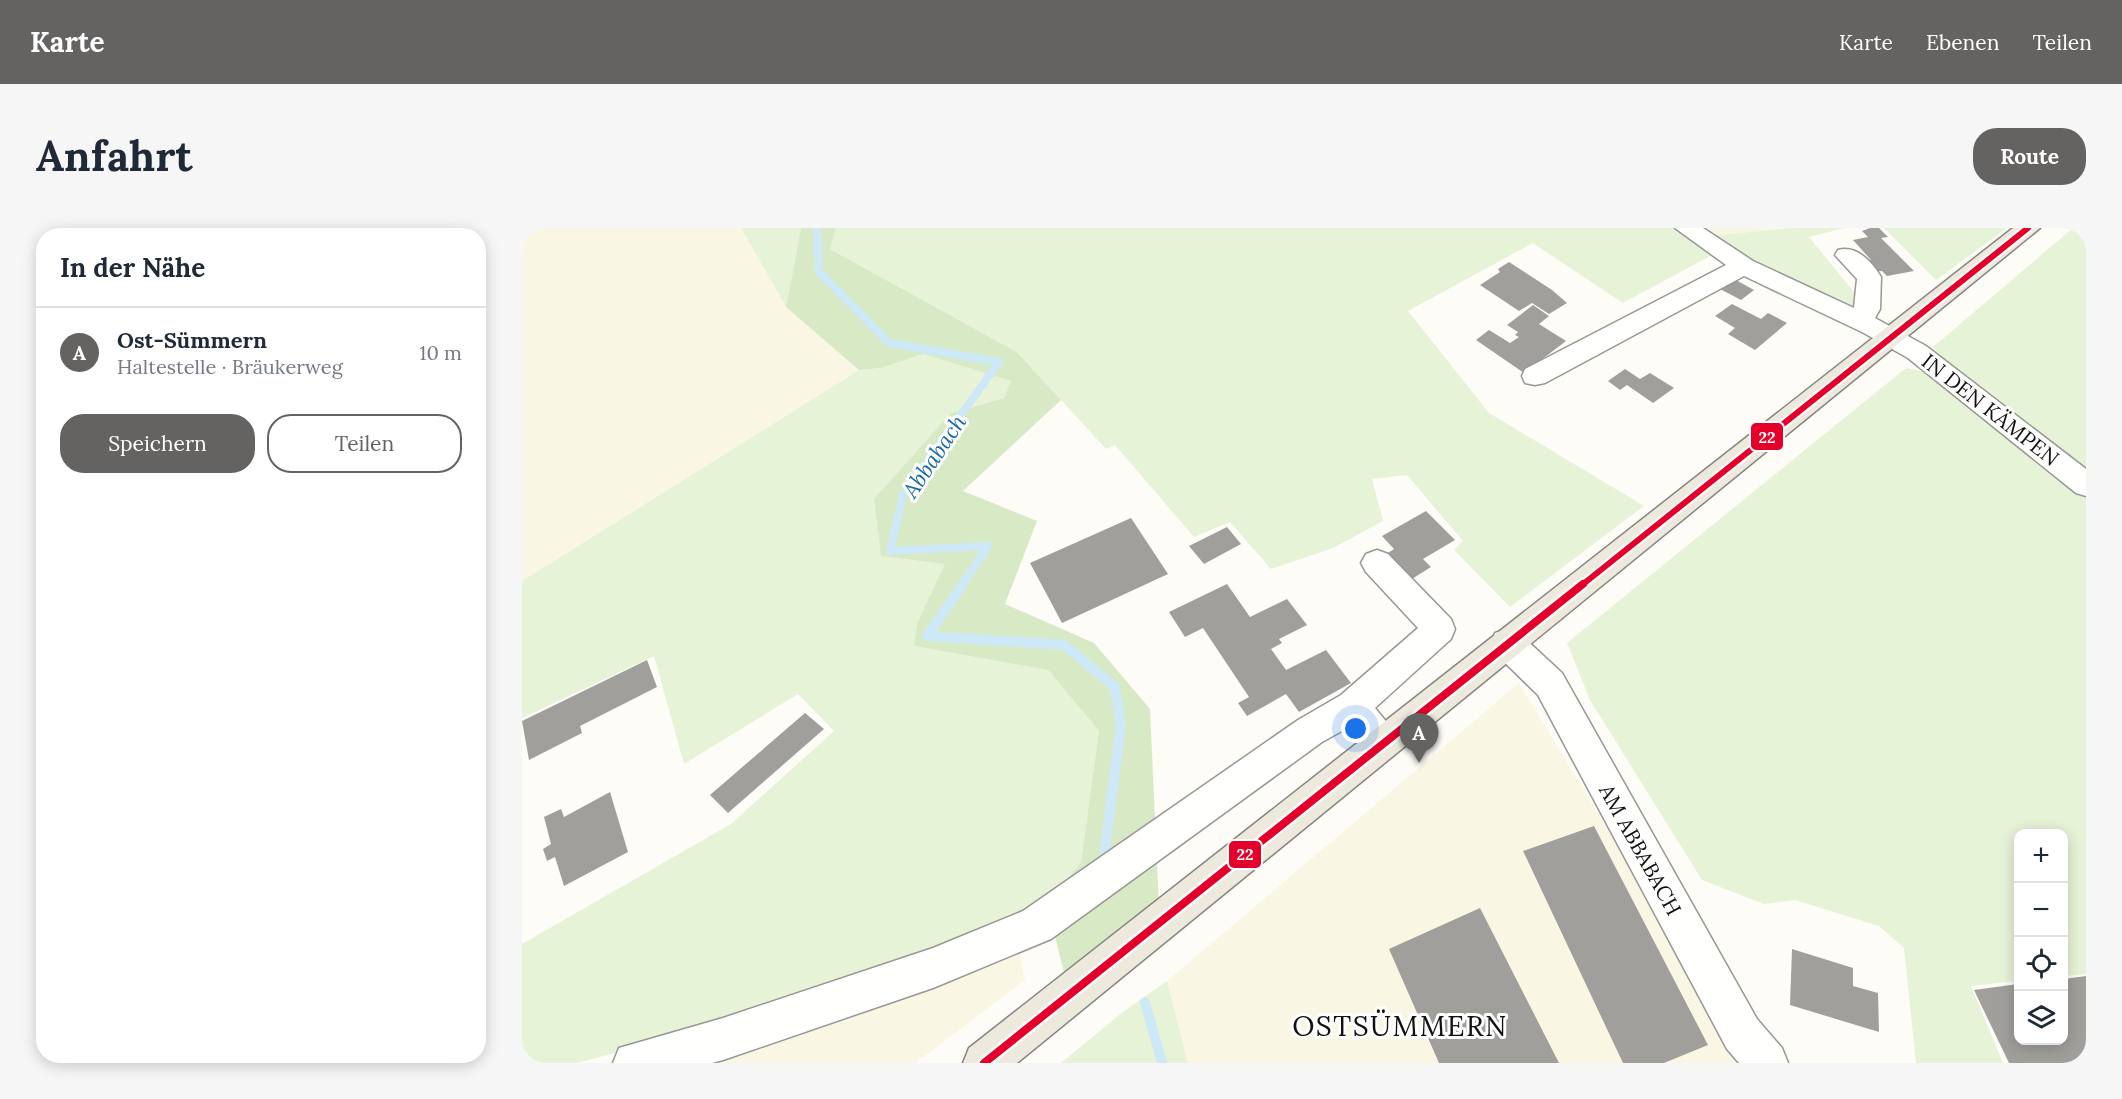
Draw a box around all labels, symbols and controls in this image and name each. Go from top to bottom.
text: Karte [30,24,105,60]
text: Karte [1839,29,1893,56]
text: Ebenen [1926,29,1999,56]
text: Teilen [2032,29,2092,56]
button: Route [1973,128,2086,185]
text: Anfahrt [36,129,193,183]
text: In der Nähe [60,251,205,284]
text: Ost-Sümmern [117,326,267,354]
text: A [73,340,86,365]
text: 10 m [419,340,462,365]
street label: IN DEN KÄMPEN [1916,348,2064,472]
text: Haltestelle · Bräukerweg [117,354,343,379]
water label: Abbabach [895,409,972,504]
button: Speichern [60,414,255,473]
button: Teilen [267,414,462,473]
line badge: 22 [1750,422,1784,451]
text: 22 [1758,427,1776,447]
your location [1341,714,1370,743]
pin: A [1400,714,1438,763]
street label: AM ABBABACH [1593,778,1688,920]
map controls [2014,829,2068,1045]
button: + [2014,829,2068,883]
line badge: 22 [1228,840,1262,869]
text: 22 [1236,844,1254,864]
button: − [2014,883,2068,937]
button: locate [2014,937,2068,991]
button: layers [2014,991,2068,1045]
district label: OSTSÜMMERN [1292,1008,1508,1044]

